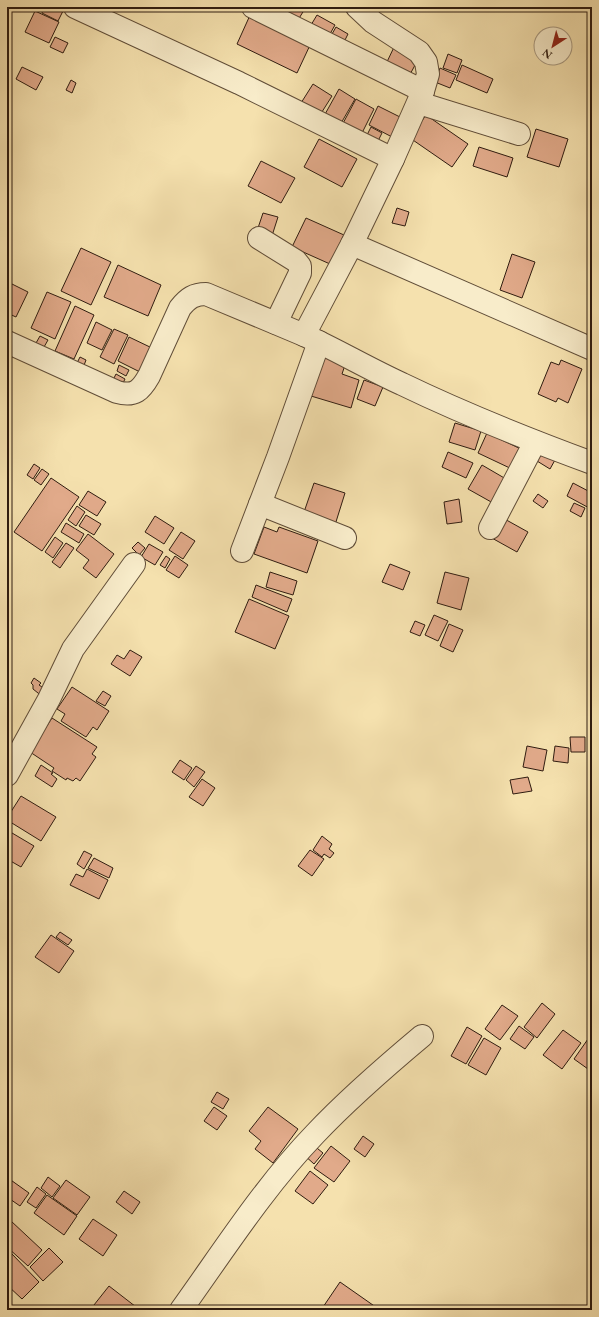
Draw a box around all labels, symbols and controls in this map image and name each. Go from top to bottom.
north arrow [533,26,573,66]
text: N [539,46,555,62]

